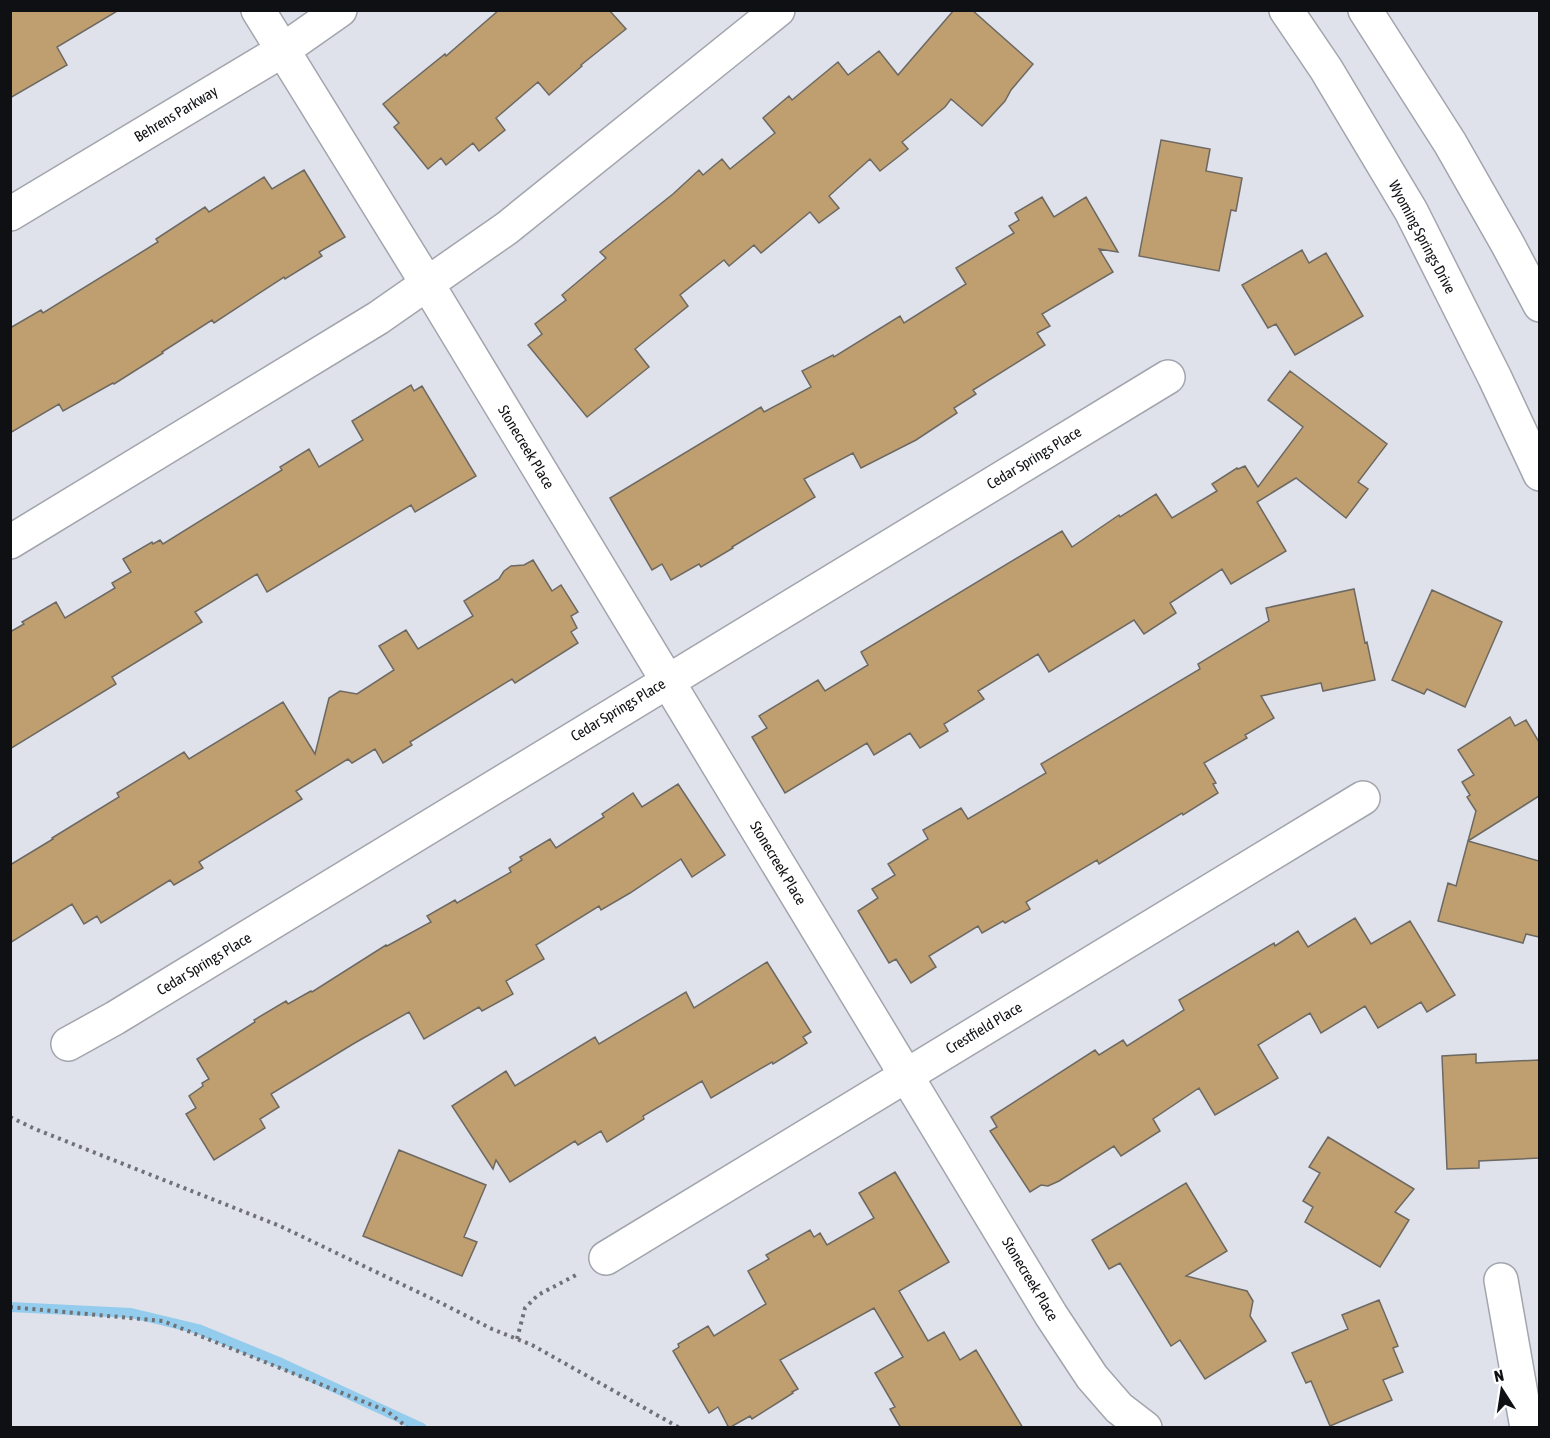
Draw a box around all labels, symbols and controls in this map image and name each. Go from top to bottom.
street label: Behrens Parkway [131,82,220,145]
street label: Wyoming Springs Drive [1385,177,1459,296]
street label: Stonecreek Place [495,402,558,492]
street label: Cedar Springs Place [983,423,1084,492]
street label: Cedar Springs Place [567,675,668,744]
street label: Stonecreek Place [747,818,810,908]
street label: Cedar Springs Place [153,929,254,998]
street label: Crestfield Place [943,998,1025,1057]
street label: Stonecreek Place [999,1234,1062,1324]
north arrow [1472,1360,1532,1420]
text: N [1492,1366,1505,1385]

